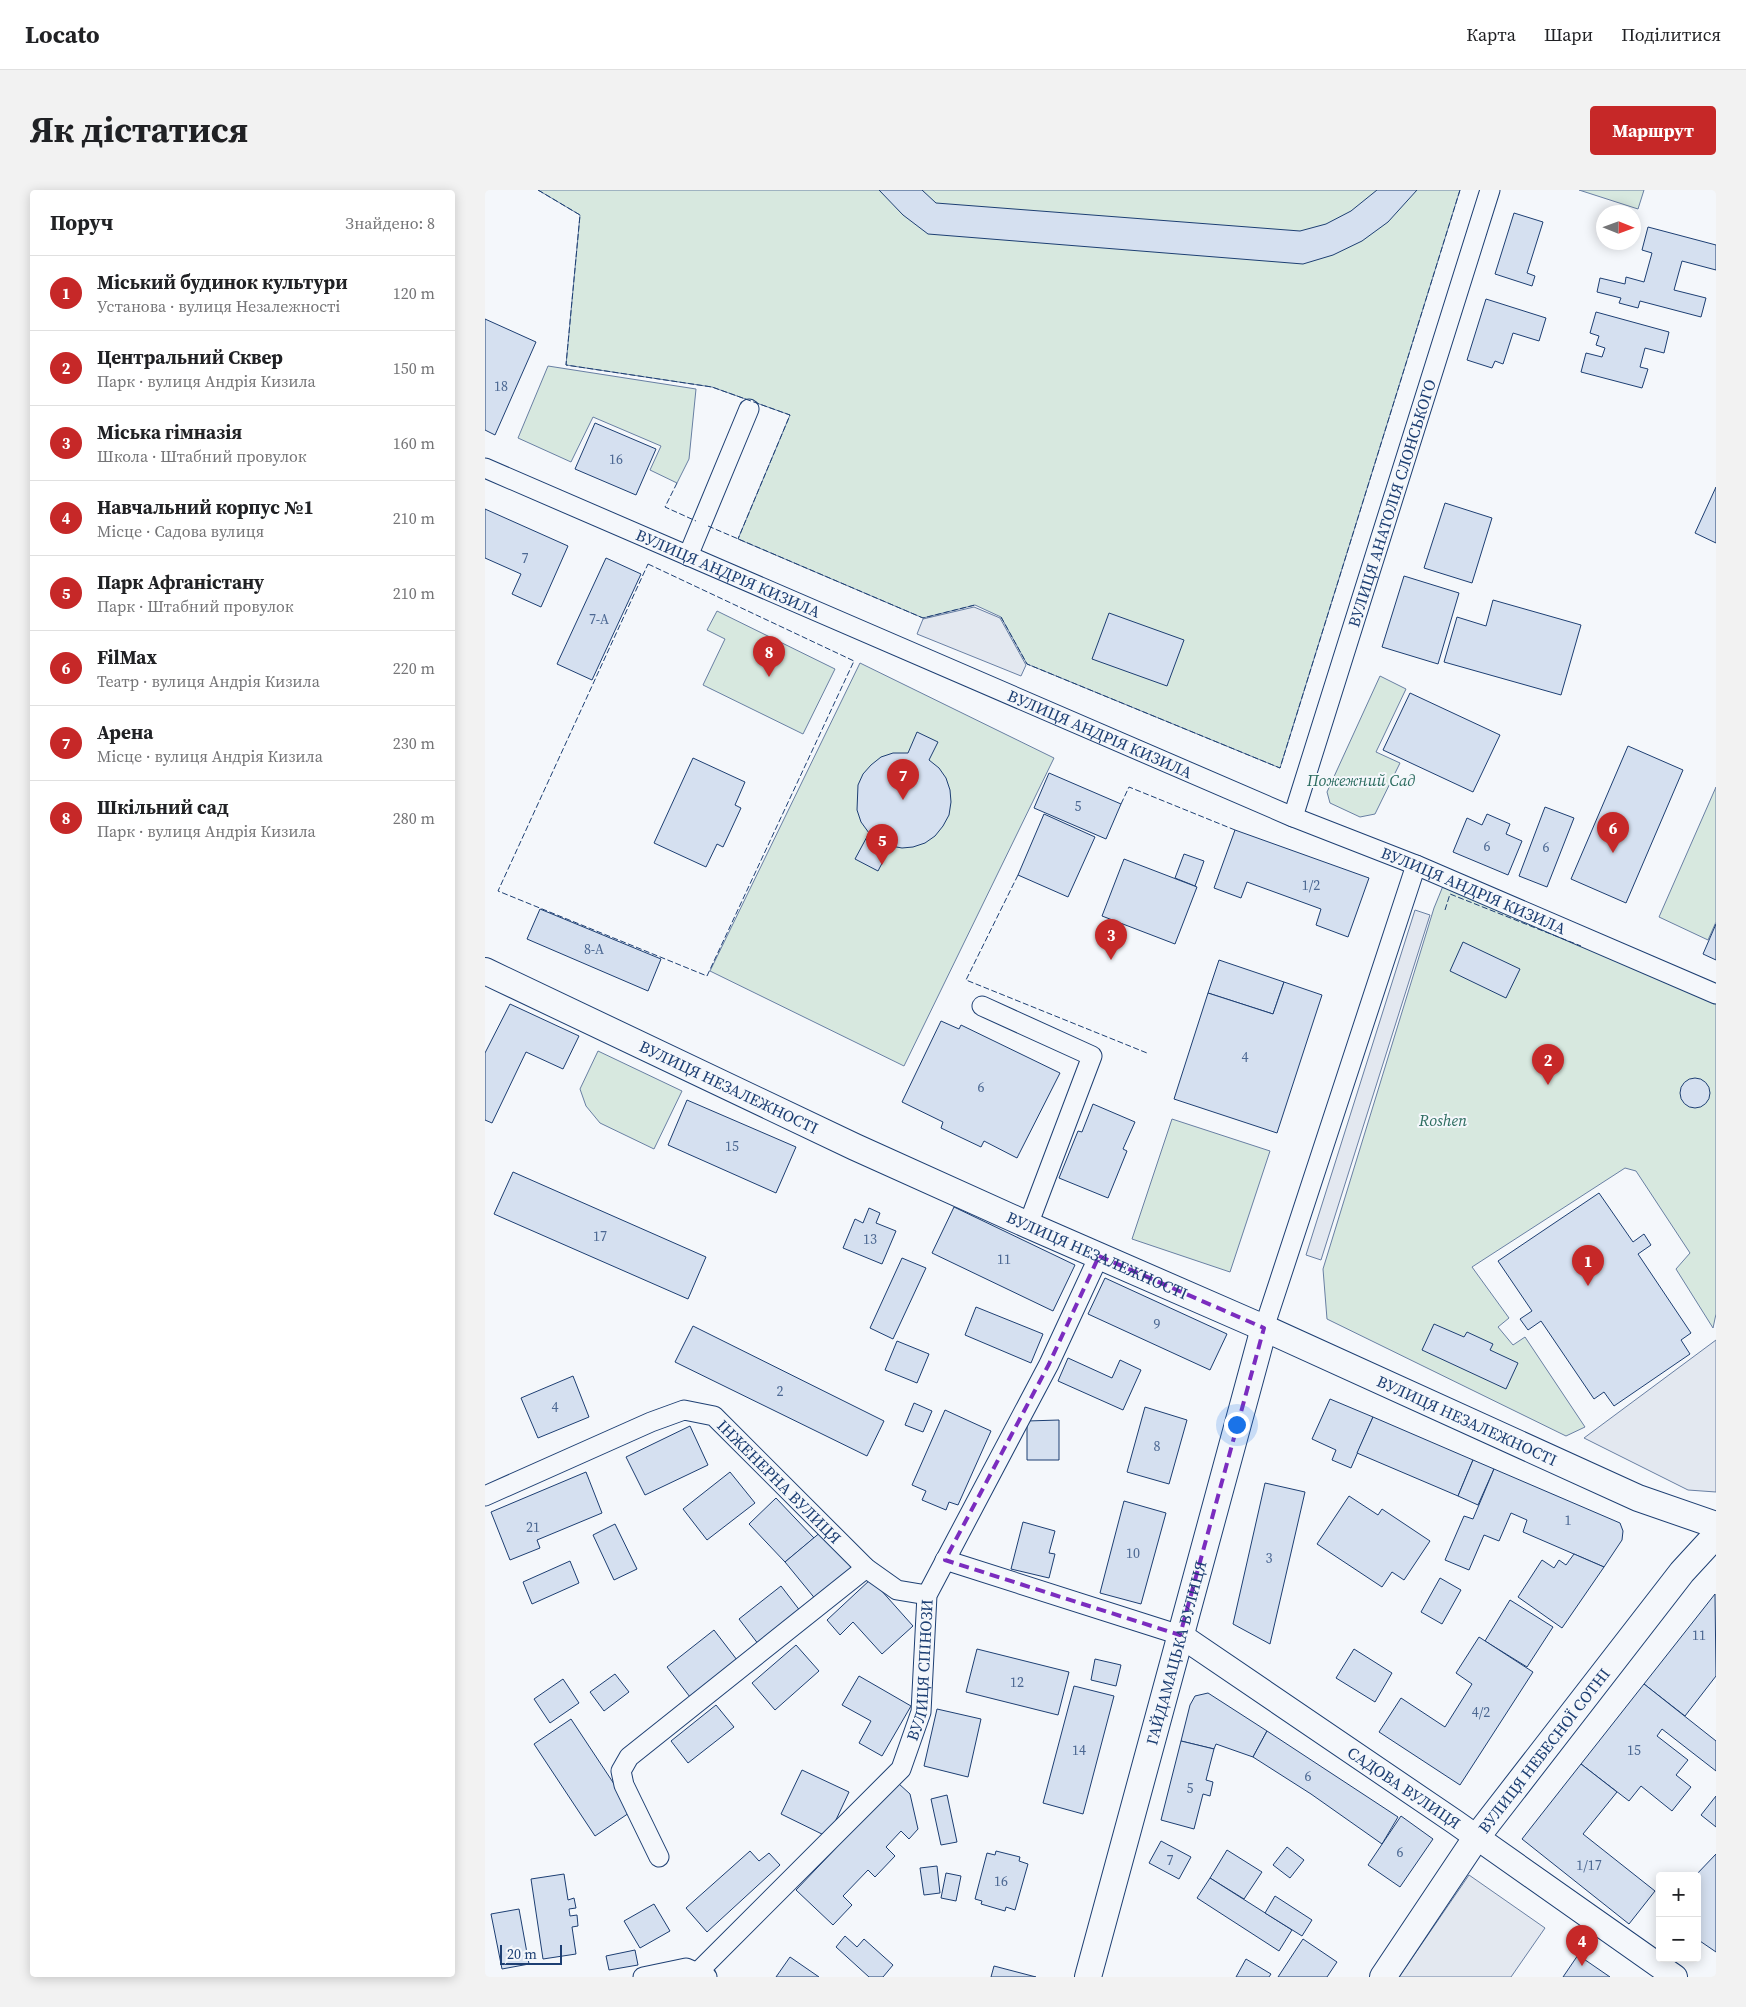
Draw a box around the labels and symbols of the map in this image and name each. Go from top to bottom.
north arrow [1596,205,1641,250]
house number: 18 [494,376,508,396]
street label: ВУЛИЦЯ АНАТОЛІЯ СЛОНСЬКОГО [1342,376,1441,630]
house number: 16 [609,449,623,469]
street label: ВУЛИЦЯ АНДРІЯ КИЗИЛА [633,524,824,623]
house number: 7 [522,548,529,568]
house number: 7-А [589,609,610,629]
pin: 8 [753,636,785,677]
street label: ВУЛИЦЯ АНДРІЯ КИЗИЛА [1004,684,1196,783]
pin: 7 [887,759,919,800]
park label: Пожежний Сад [1306,769,1415,791]
house number: 5 [1075,796,1082,816]
pin: 6 [1597,812,1629,853]
pin: 5 [866,824,898,865]
house number: 6 [1484,836,1491,856]
house number: 6 [1543,837,1550,857]
street label: ВУЛИЦЯ АНДРІЯ КИЗИЛА [1378,841,1570,939]
house number: 1/2 [1302,875,1320,895]
pin: 3 [1095,919,1127,960]
house number: 8-А [584,939,605,959]
street label: ВУЛИЦЯ НЕЗАЛЕЖНОСТІ [636,1035,822,1139]
pin: 2 [1532,1044,1564,1085]
house number: 4 [1242,1047,1249,1067]
house number: 6 [978,1077,985,1097]
park label: Roshen [1418,1109,1467,1131]
house number: 15 [725,1136,739,1156]
street label: ВУЛИЦЯ НЕЗАЛЕЖНОСТІ [1003,1206,1191,1304]
house number: 17 [593,1226,607,1246]
house number: 13 [863,1229,877,1249]
pin: 1 [1572,1245,1604,1286]
house number: 11 [997,1249,1011,1269]
house number: 9 [1154,1314,1161,1334]
street label: ВУЛИЦЯ НЕЗАЛЕЖНОСТІ [1373,1370,1561,1471]
house number: 2 [777,1381,784,1401]
house number: 4 [552,1397,559,1417]
your location [1224,1412,1250,1438]
street label: ІНЖЕНЕРНА ВУЛИЦЯ [713,1415,846,1548]
house number: 8 [1154,1436,1161,1456]
house number: 1 [1565,1510,1572,1530]
house number: 21 [526,1517,540,1537]
house number: 10 [1126,1543,1140,1563]
house number: 3 [1266,1548,1273,1568]
street label: ГАЙДАМАЦЬКА ВУЛИЦЯ [1140,1558,1211,1747]
street label: ВУЛИЦЯ СПІНОЗИ [901,1598,938,1744]
house number: 11 [1692,1625,1706,1645]
street label: ВУЛИЦЯ НЕБЕСНОЇ СОТНІ [1473,1663,1615,1838]
house number: 12 [1010,1672,1024,1692]
house number: 4/2 [1472,1702,1490,1722]
house number: 14 [1072,1740,1086,1760]
house number: 15 [1627,1740,1641,1760]
street label: САДОВА ВУЛИЦЯ [1343,1741,1465,1834]
house number: 6 [1305,1766,1312,1786]
house number: 5 [1187,1778,1194,1798]
house number: 6 [1397,1842,1404,1862]
house number: 7 [1167,1850,1174,1870]
house number: 1/17 [1576,1855,1602,1875]
house number: 16 [994,1871,1008,1891]
pin: 4 [1566,1925,1598,1966]
scale bar [500,1942,563,1965]

